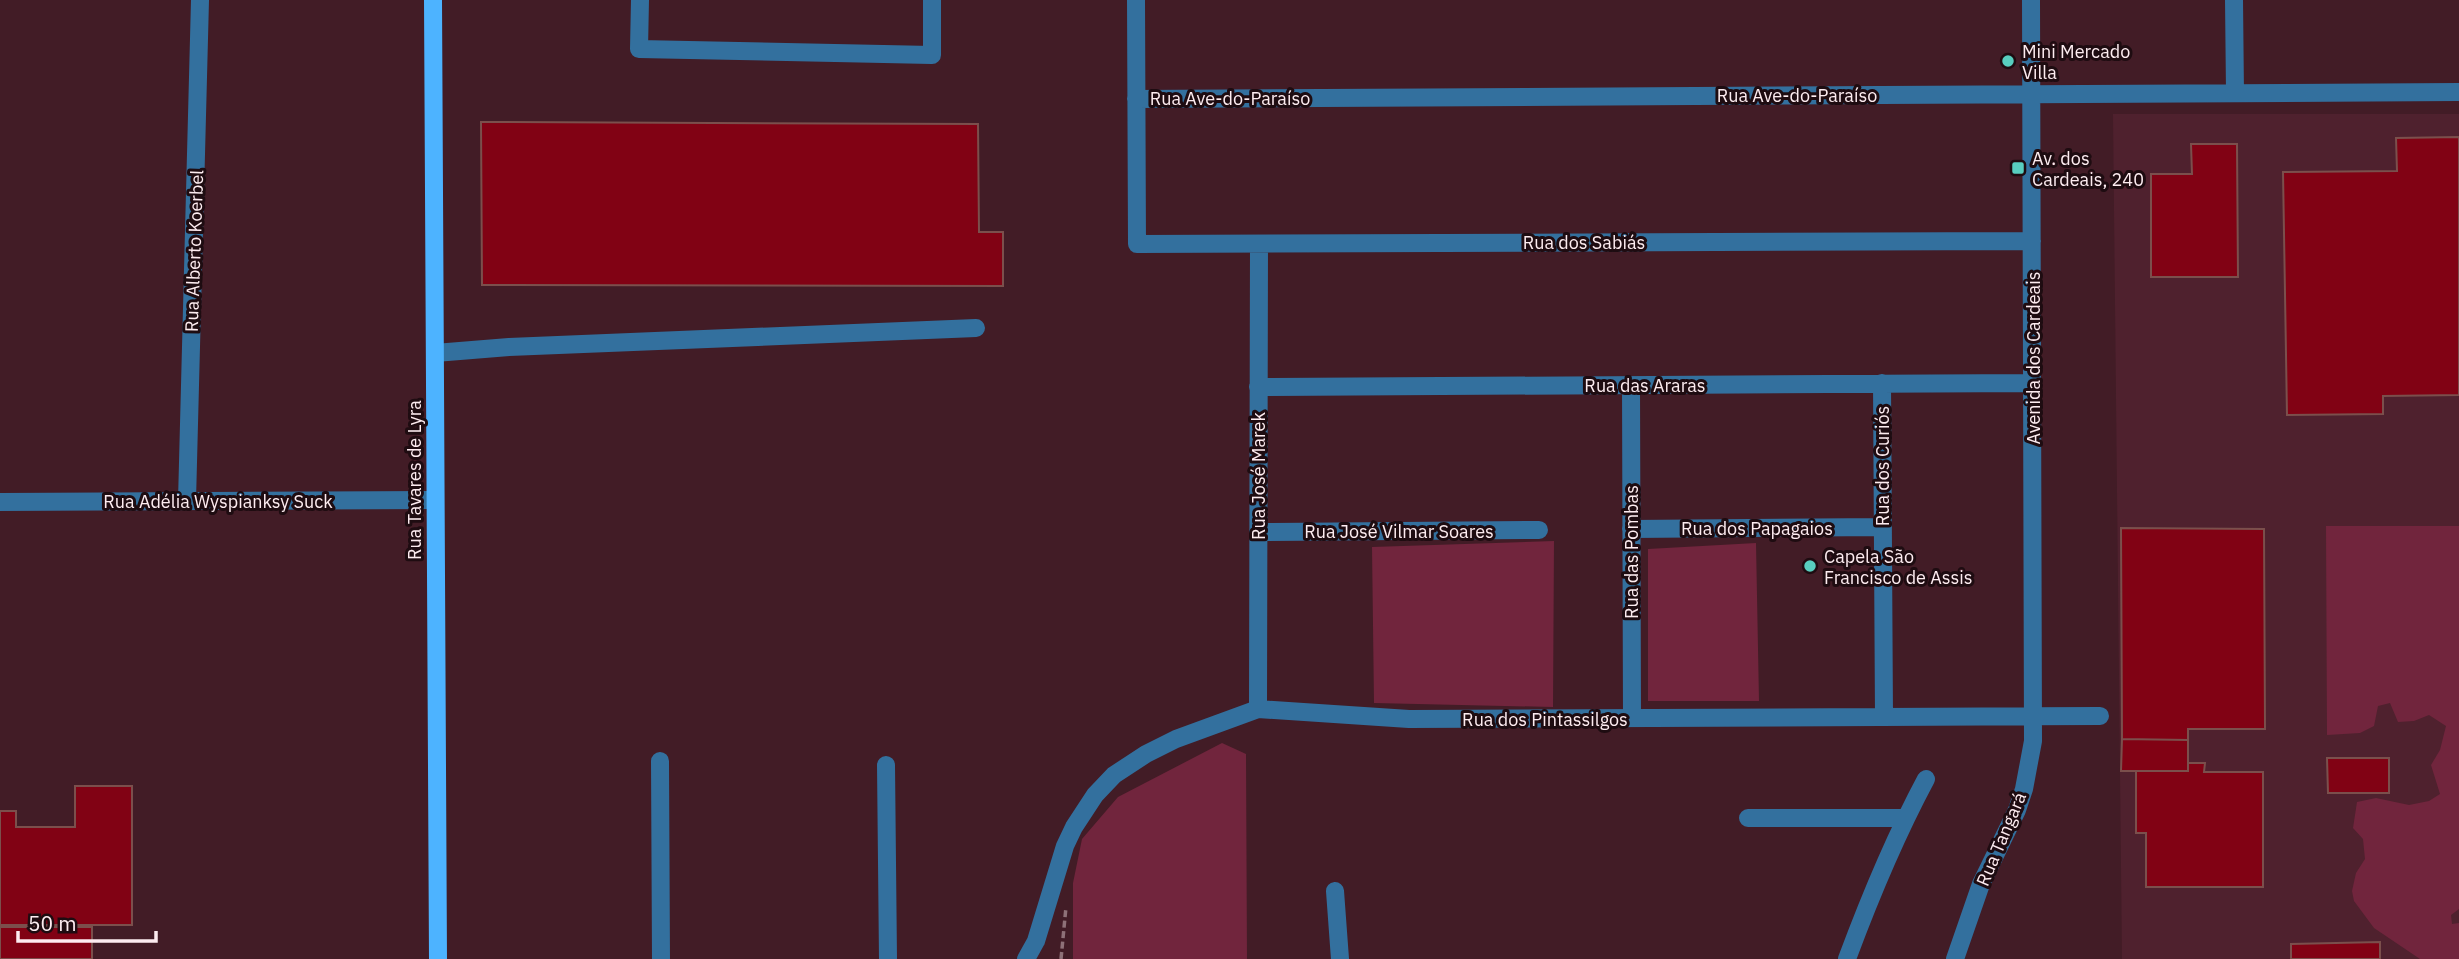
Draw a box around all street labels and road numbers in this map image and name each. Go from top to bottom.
street label: Rua Ave-do-Paraíso [1717,84,1877,107]
street label: Rua Ave-do-Paraíso [1150,87,1310,110]
street label: Rua Alberto Koerbel [180,169,208,333]
street label: Rua dos Sabiás [1523,231,1645,254]
street label: Avenida dos Cardeais [2022,272,2045,444]
street label: Rua das Araras [1584,374,1706,397]
street label: Rua Tavares de Lyra [403,400,426,560]
street label: Rua dos Curiós [1871,406,1894,526]
street label: Rua José Marek [1247,412,1270,540]
street label: Rua das Pombas [1620,485,1643,619]
street label: Rua Adélia Wyspianksy Suck [103,490,333,513]
street label: Rua dos Papagaios [1681,517,1833,540]
street label: Rua José Vilmar Soares [1304,520,1494,543]
street label: Rua dos Pintassilgos [1462,708,1628,731]
street label: Rua Tangará [1971,788,2031,889]

